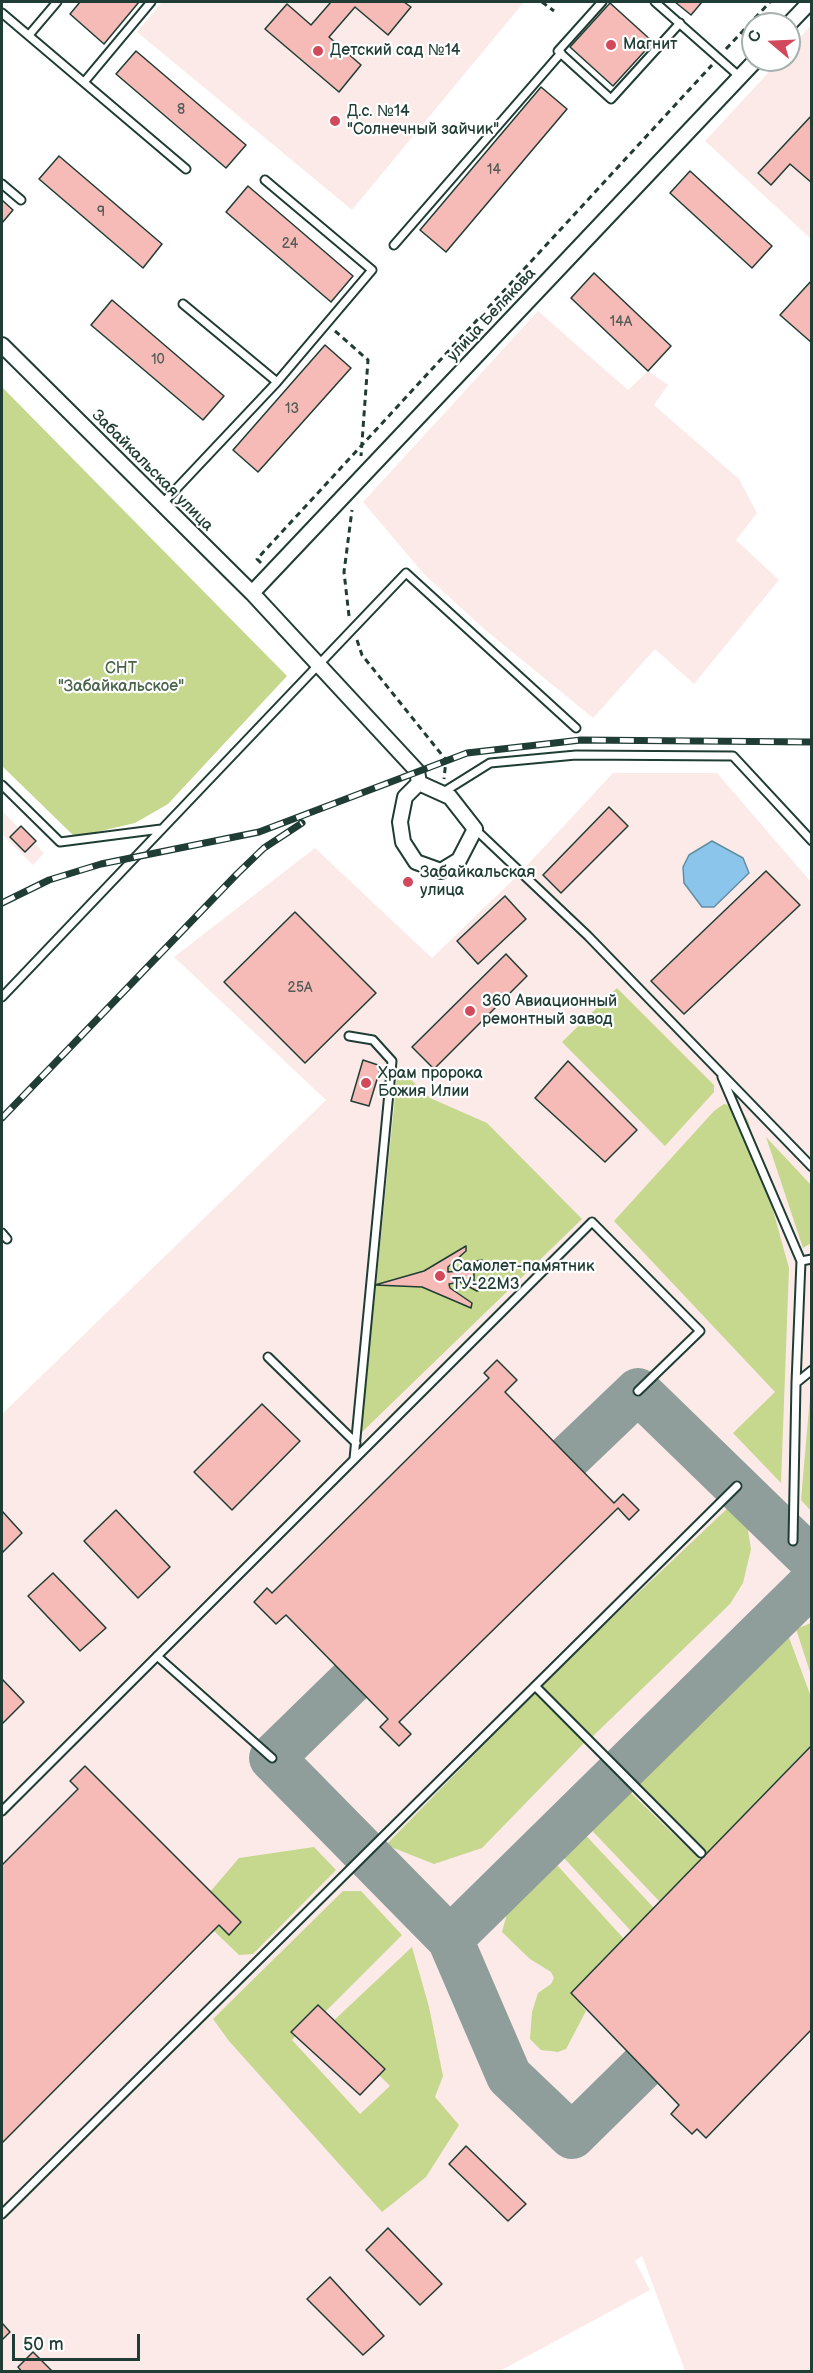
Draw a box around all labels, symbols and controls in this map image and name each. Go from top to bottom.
north arrow [741,12,801,72]
text: С [745,28,766,45]
place label: Магнит [623,35,678,55]
marker: Магнит [604,38,618,52]
place label: Детский сад №14 [330,41,461,61]
marker: Детский сад №14 [311,44,325,58]
house number: 8 [177,102,185,118]
place label: Д.с. №14 "Солнечный зайчик" [347,102,499,140]
marker: Д.с. №14 "Солнечный зайчик" [328,114,342,128]
house number: 14 [487,162,501,178]
house number: 9 [97,204,105,220]
house number: 24 [282,236,298,252]
street label: улица Белякова [444,264,540,366]
house number: 14А [610,314,632,330]
house number: 10 [151,352,165,368]
house number: 13 [285,401,299,417]
street label: Забайкальская улица [87,406,217,536]
park label: СНТ "Забайкальское" [58,659,184,697]
place label: Забайкальская улица [420,863,535,901]
marker: Забайкальская улица [401,875,415,889]
house number: 25А [288,980,312,996]
place label: 360 Авиационный ремонтный завод [482,992,617,1030]
marker: 360 Авиационный ремонтный завод [463,1004,477,1018]
place label: Храм пророка Божия Илии [378,1064,483,1102]
marker: Храм пророка Божия Илии [359,1076,373,1090]
place label: Самолет-памятник ТУ-22М3 [452,1257,594,1295]
marker: Самолет-памятник ТУ-22М3 [433,1269,447,1283]
scale bar [15,2322,142,2360]
text: 50 m [23,2334,64,2355]

